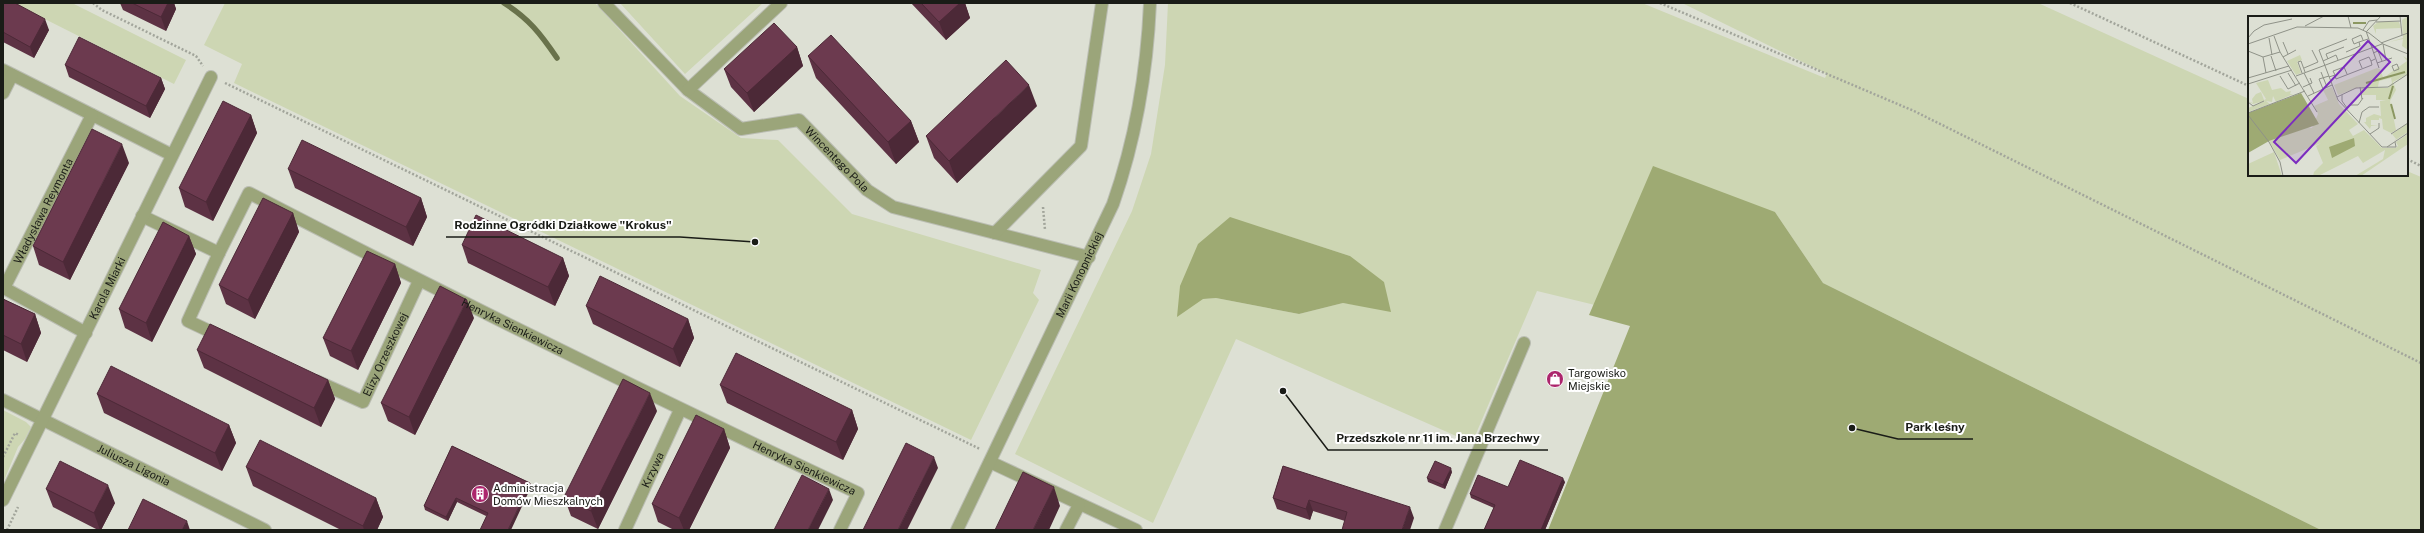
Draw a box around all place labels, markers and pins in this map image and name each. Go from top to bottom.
callout: Rodzinne Ogródki Działkowe "Krokus" [446,213,680,237]
place label: Targowisko Miejskie [1568,367,1626,392]
shop icon: Targowisko Miejskie [1545,369,1565,389]
callout: Park leśny [1898,415,1973,439]
callout: Przedszkole nr 11 im. Jana Brzechwy [1328,426,1548,450]
place label: Administracja Domów Mieszkalnych [493,482,603,507]
building icon: Administracja Domów Mieszkalnych [470,484,490,504]

